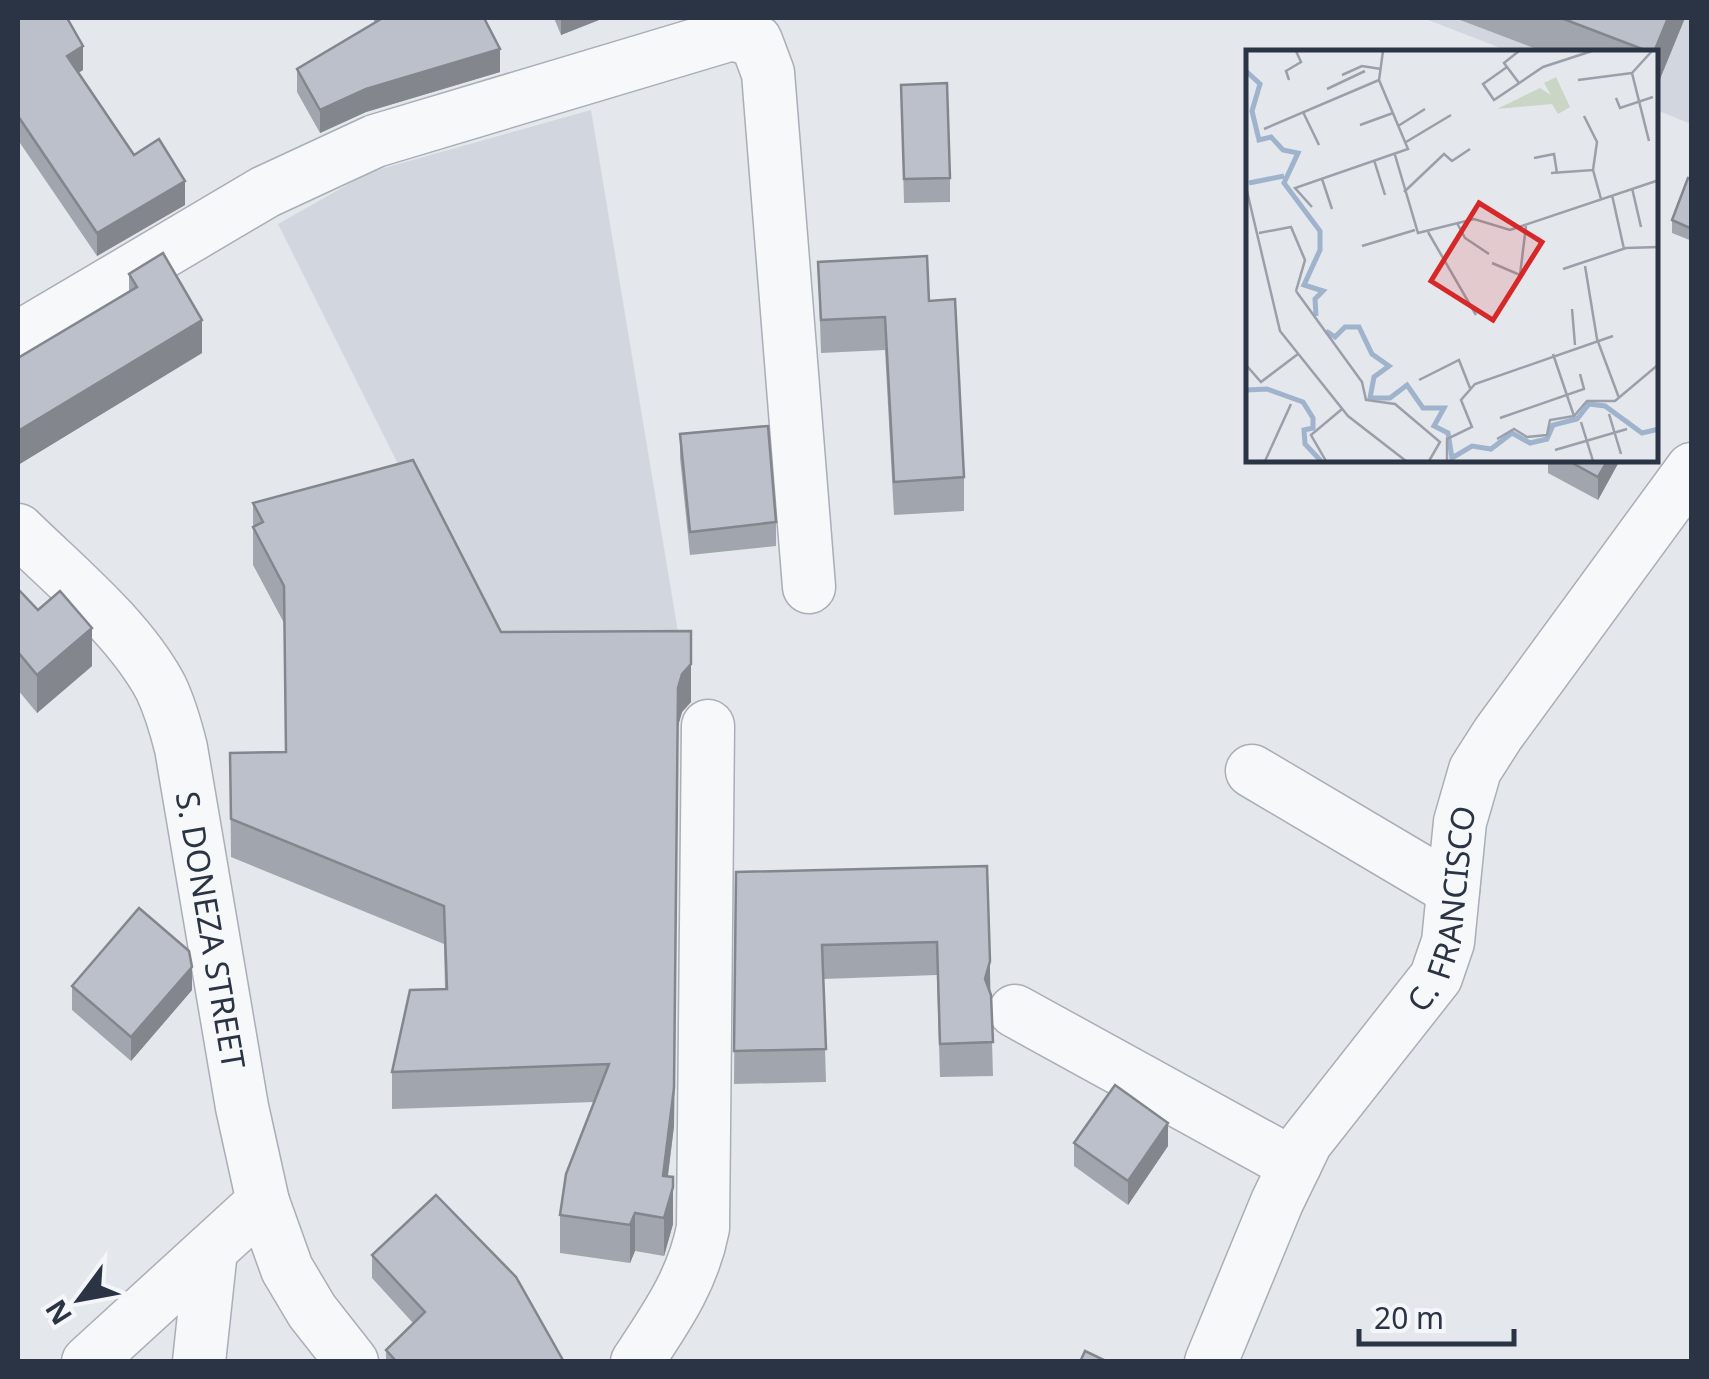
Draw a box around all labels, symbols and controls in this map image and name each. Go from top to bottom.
inset map [1246,50,1659,462]
street label: S. DONEZA STREET [167,788,257,1072]
street label: C. FRANCISCO [1396,800,1485,1020]
north arrow [30,1249,130,1349]
scale bar [1359,1284,1514,1346]
text: N [36,1293,80,1332]
text: 20 m [1374,1297,1444,1338]

